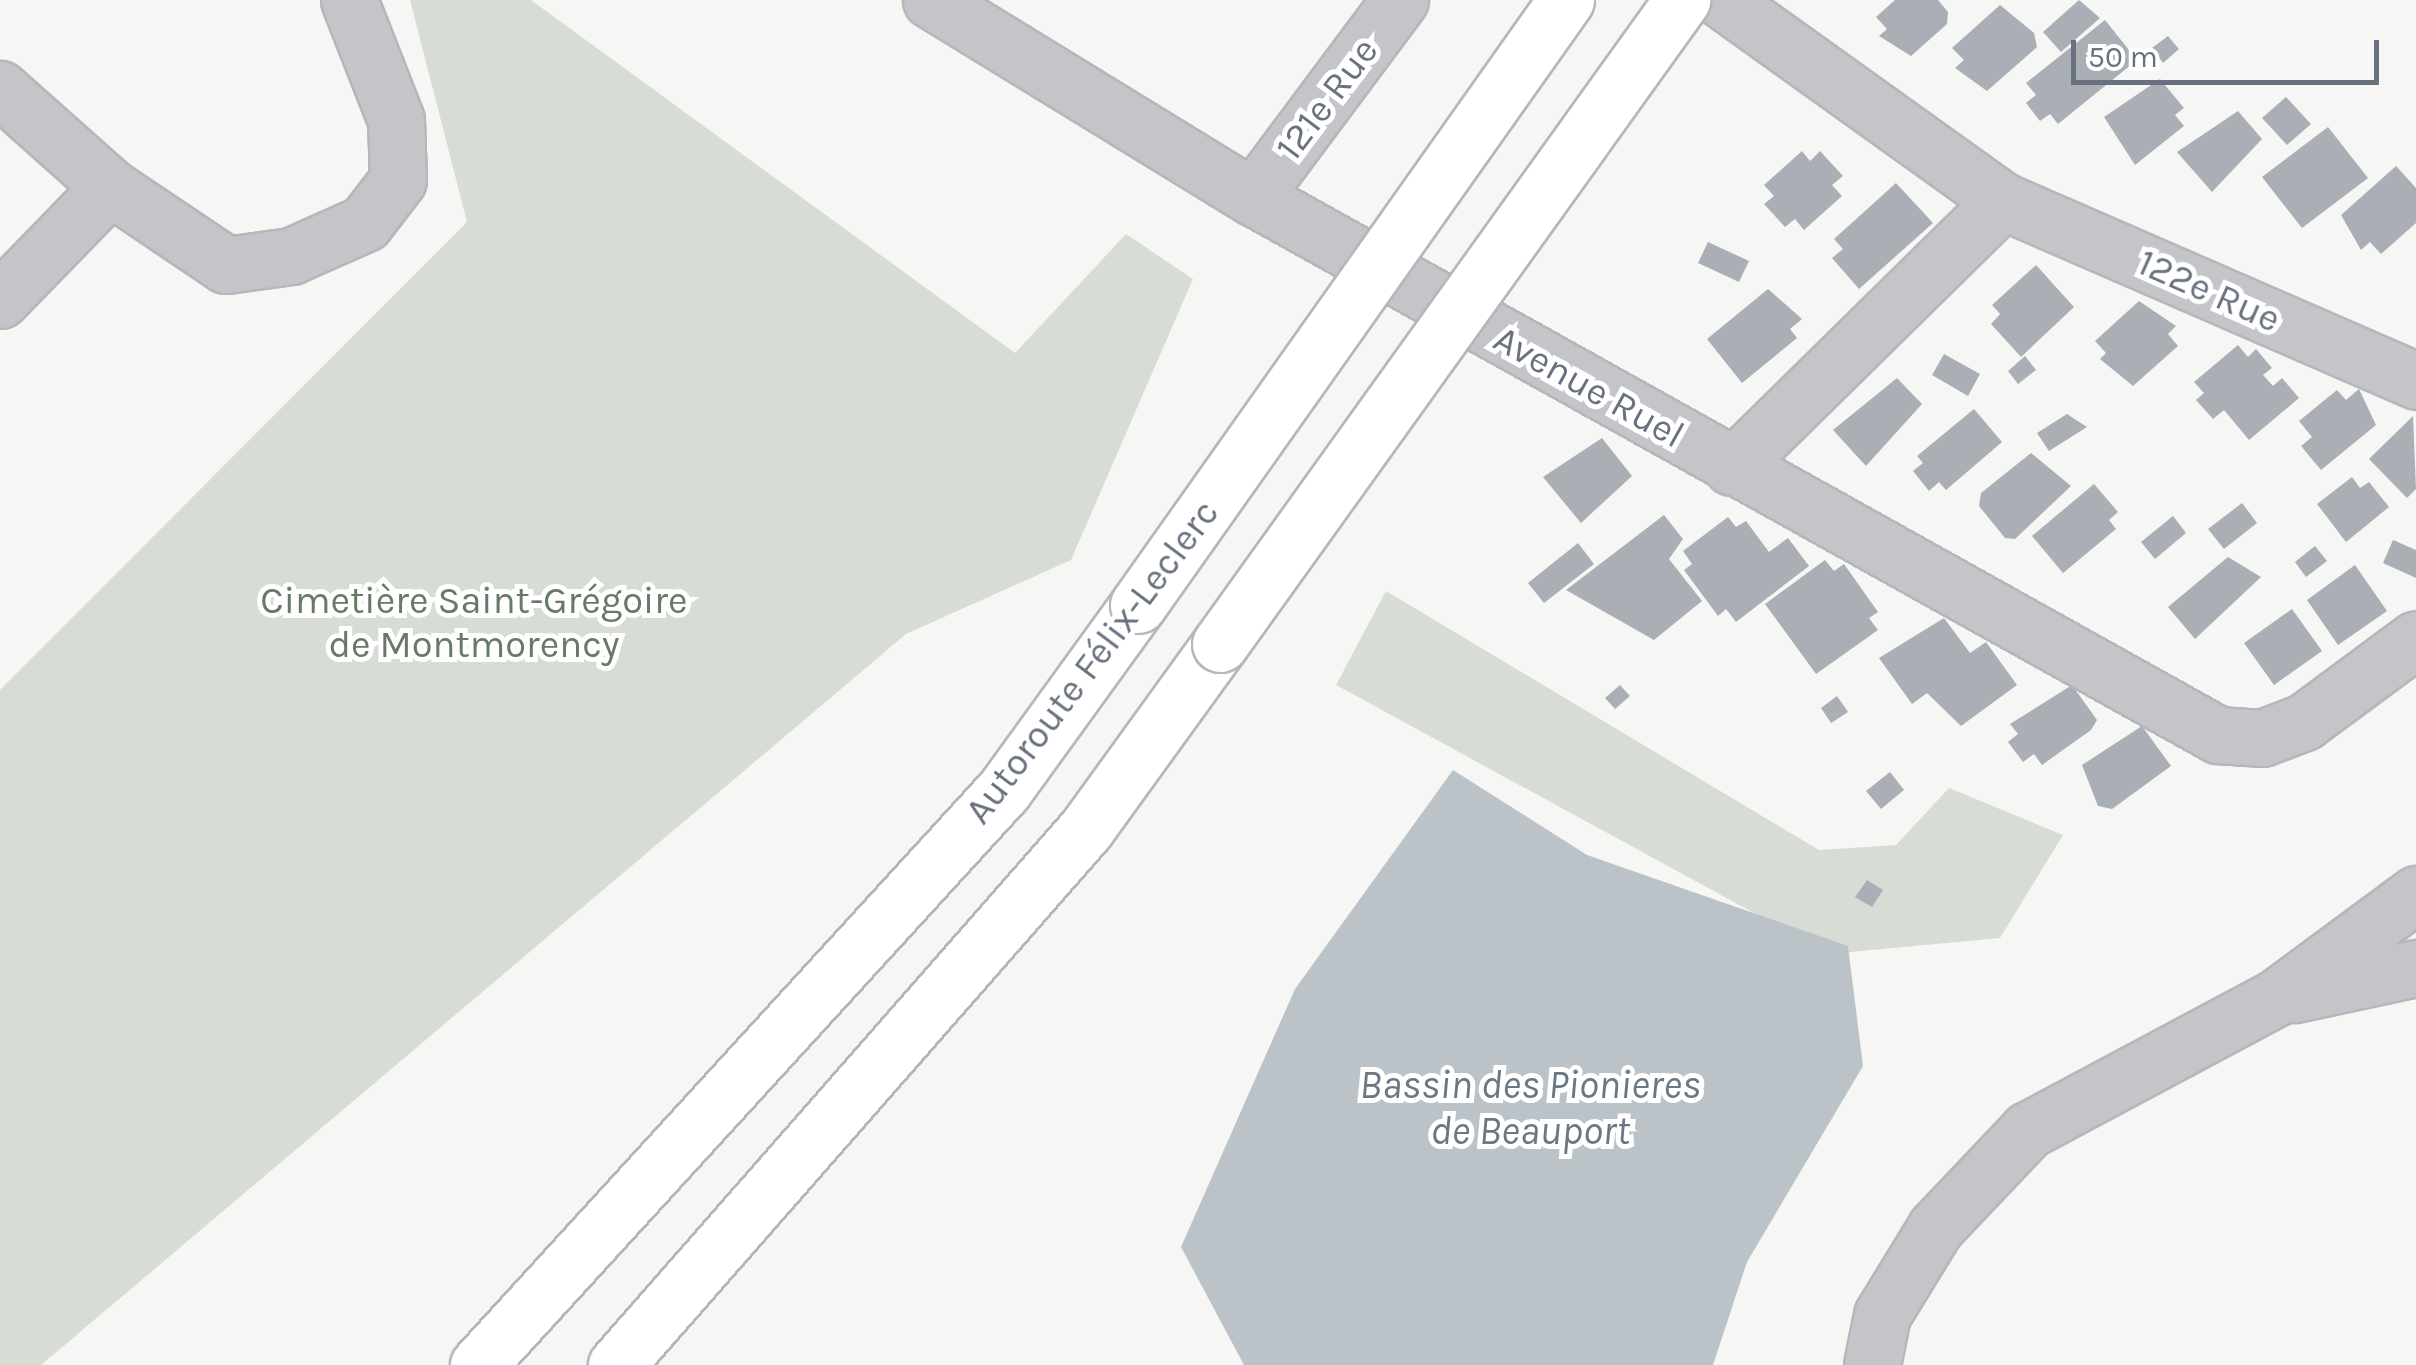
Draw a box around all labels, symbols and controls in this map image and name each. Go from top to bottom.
scale bar [2076,20,2384,82]
street label: 121e Rue [1266,29,1388,169]
text: 50 m [2088,39,2158,75]
street label: 122e Rue [2131,239,2287,343]
street label: Avenue Ruel [1486,316,1692,458]
street label: Autoroute Félix-Leclerc [955,491,1229,833]
park label: Cimetière Saint-Grégoire de Montmorency [260,578,688,668]
water label: Bassin des Pionieres de Beauport [1359,1061,1701,1155]

